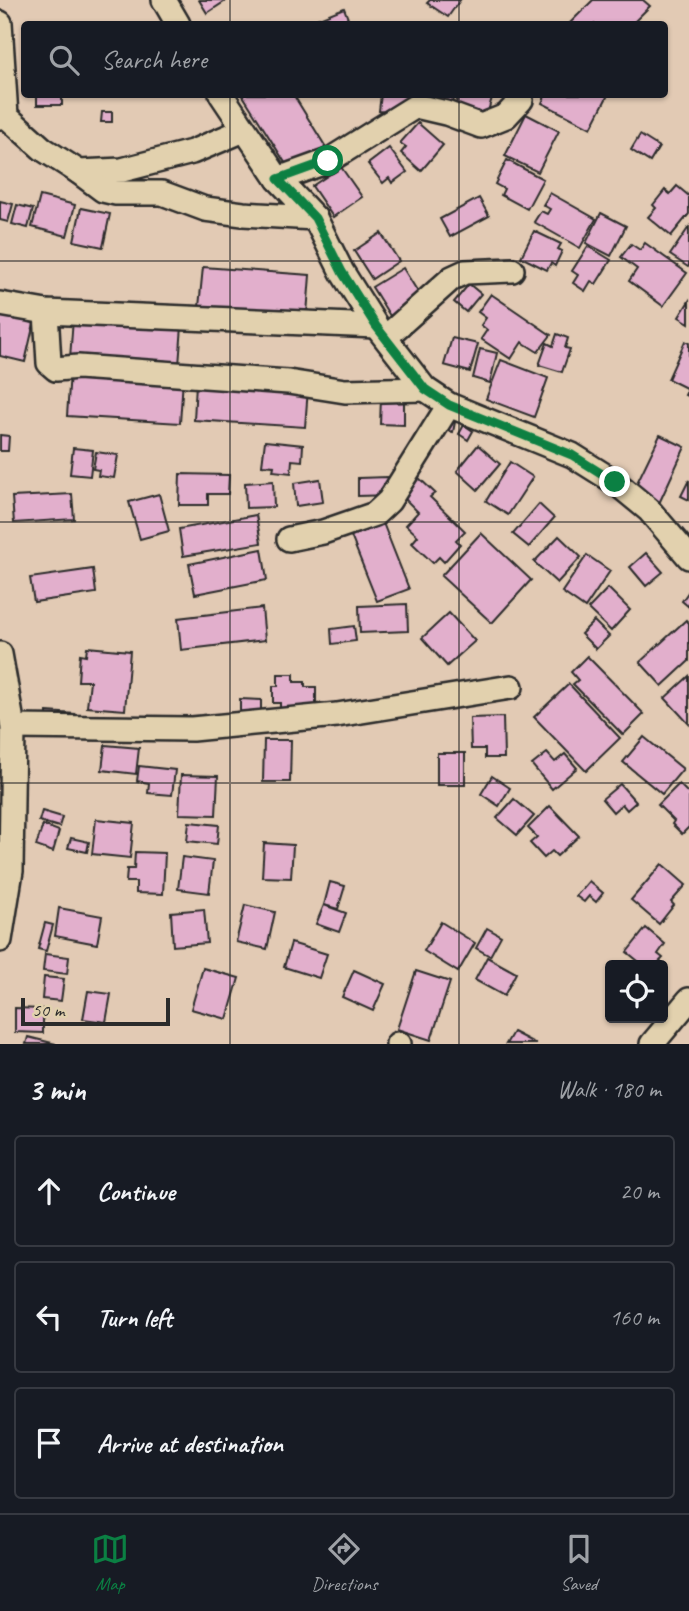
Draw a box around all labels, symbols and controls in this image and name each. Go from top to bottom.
search box [21,21,668,98]
icon: search [45,41,83,79]
text: Search here [101,43,207,76]
route start [312,145,343,176]
route end [599,466,630,497]
map controls [605,960,668,1023]
button: locate [605,960,668,1023]
scale bar [21,995,170,1027]
text: 50 m [32,998,64,1022]
text: 3 min [28,1071,85,1109]
text: Walk · 180 m [557,1075,661,1104]
icon: ahead [30,1172,68,1210]
text: Continue [97,1175,175,1208]
text: 20 m [620,1177,659,1206]
icon: left [30,1298,68,1336]
text: Turn left [97,1301,172,1334]
text: 160 m [610,1303,659,1332]
icon: arrive [30,1424,68,1462]
text: Arrive at destination [97,1427,283,1460]
tab: Map [91,1530,129,1596]
tab: Directions [311,1530,378,1596]
tab: Saved [560,1530,598,1596]

